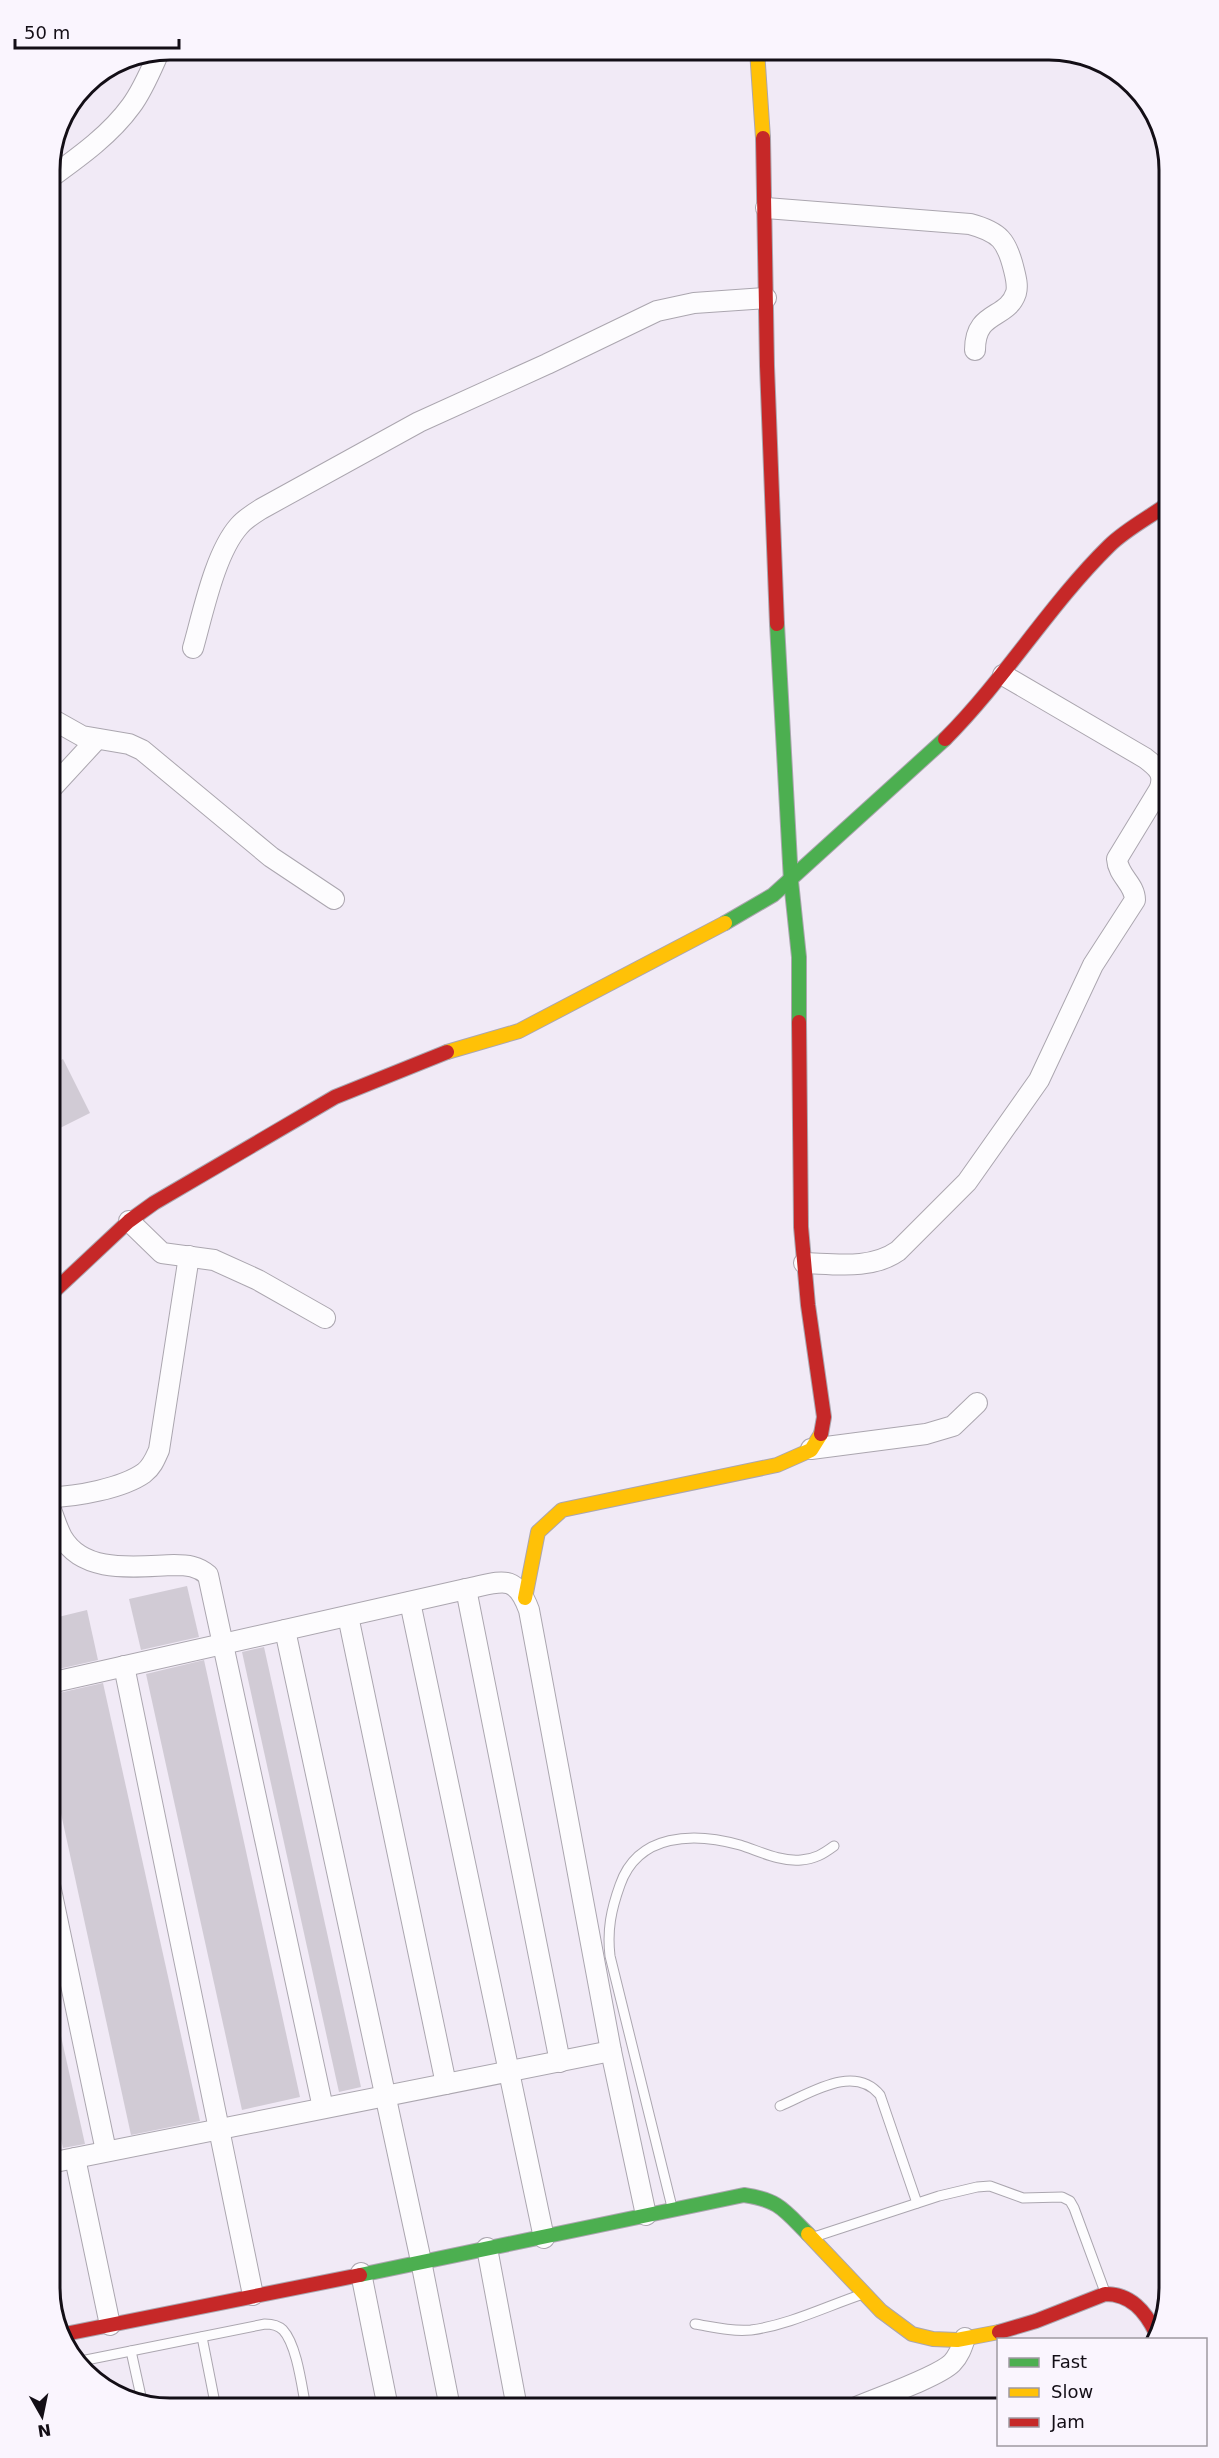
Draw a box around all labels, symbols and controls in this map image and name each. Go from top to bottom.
scale bar [15,12,178,50]
text: 50 m [24,22,70,43]
legend [997,2338,1207,2446]
text: Fast [1051,2351,1087,2372]
text: Slow [1051,2381,1093,2402]
north arrow [12,2386,72,2446]
text: Jam [1050,2411,1085,2432]
text: N [36,2420,52,2441]

